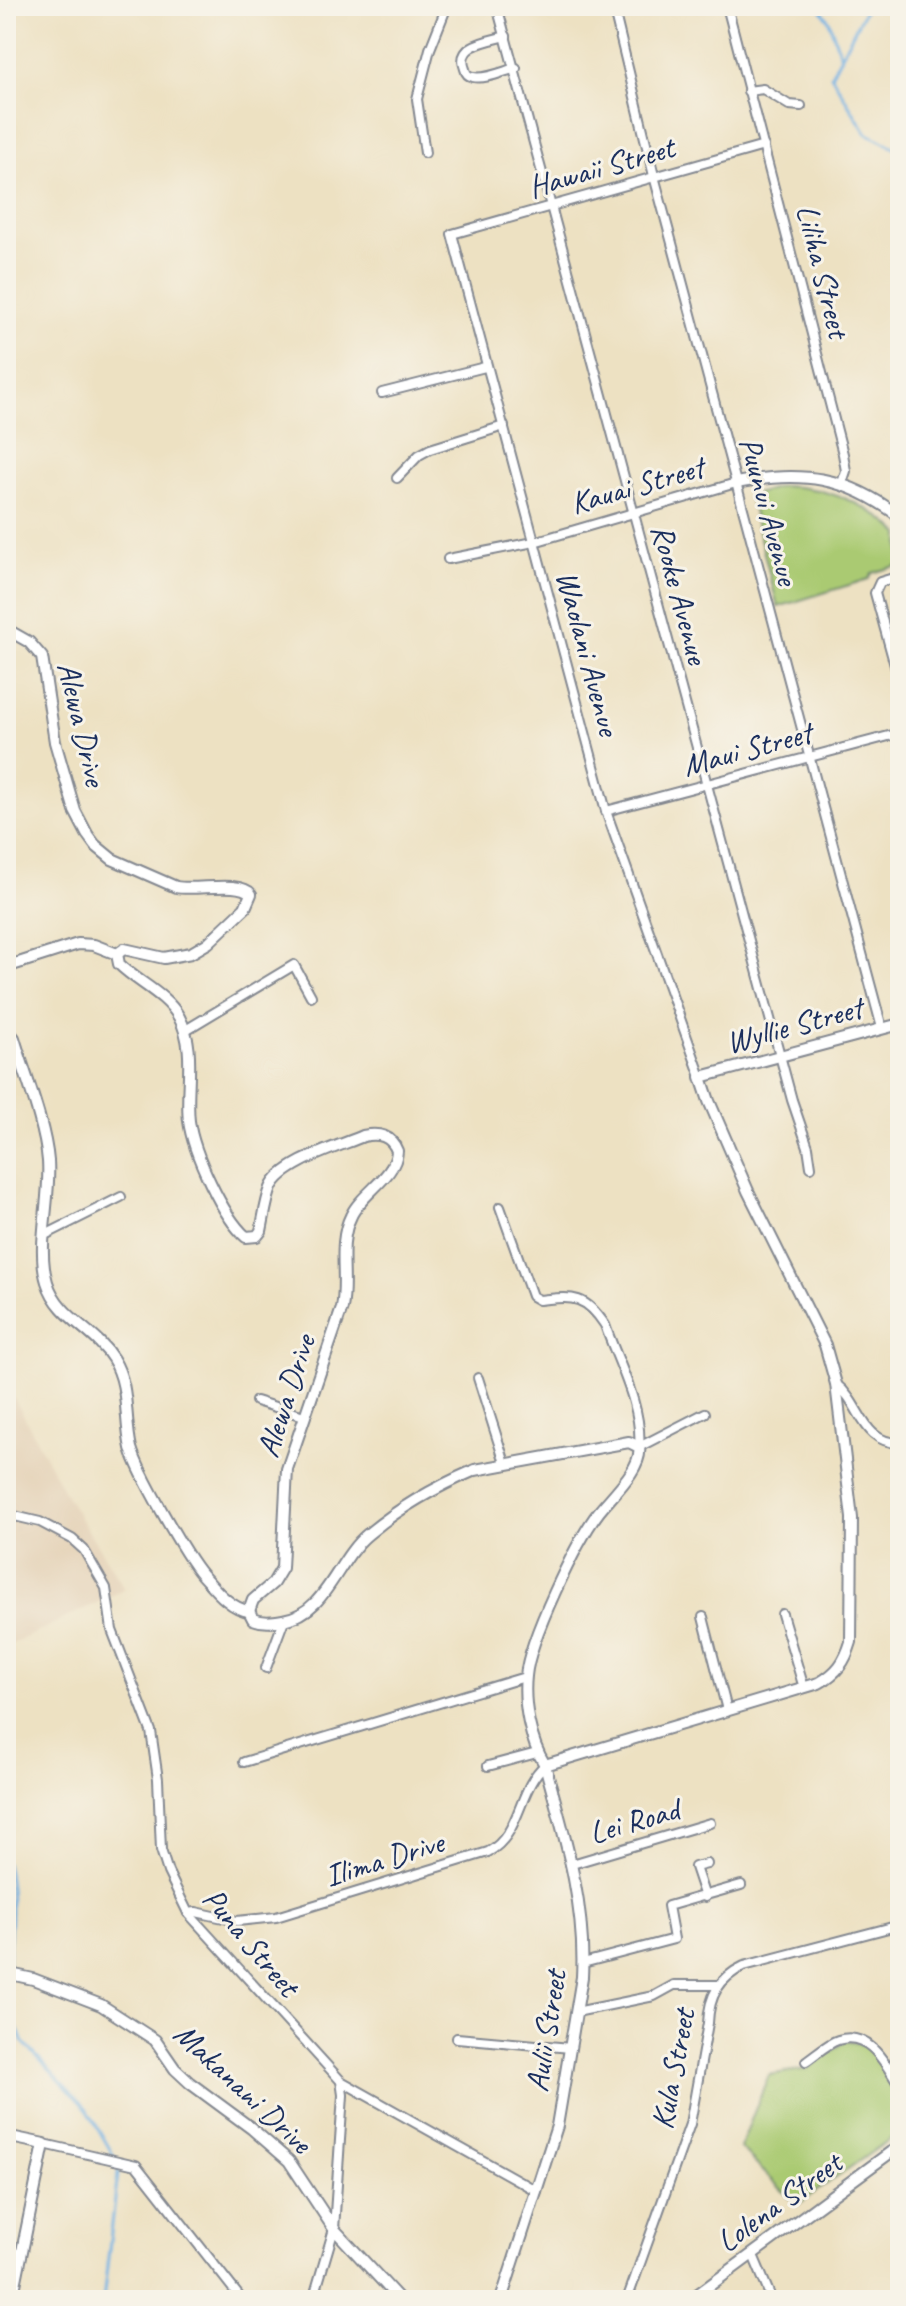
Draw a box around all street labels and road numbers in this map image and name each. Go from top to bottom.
street label: Hawaii Street [523,126,682,207]
street label: Liliha Street [787,200,860,345]
street label: Puunui Avenue [730,433,809,592]
street label: Kauai Street [566,445,712,524]
street label: Rooke Avenue [642,520,719,671]
street label: Waolani Avenue [546,566,630,742]
street label: Alewa Drive [48,658,117,793]
street label: Maui Street [678,711,820,786]
street label: Wyllie Street [721,986,871,1063]
street label: Alewa Drive [247,1327,326,1462]
street label: Lei Road [584,1787,688,1853]
street label: Ilima Drive [320,1821,451,1896]
street label: Puna Street [194,1879,311,2007]
street label: Aulii Street [516,1964,576,2095]
street label: Kula Street [641,2002,705,2132]
street label: Makanani Drive [165,2014,323,2164]
street label: Lolena Street [708,2141,852,2261]

